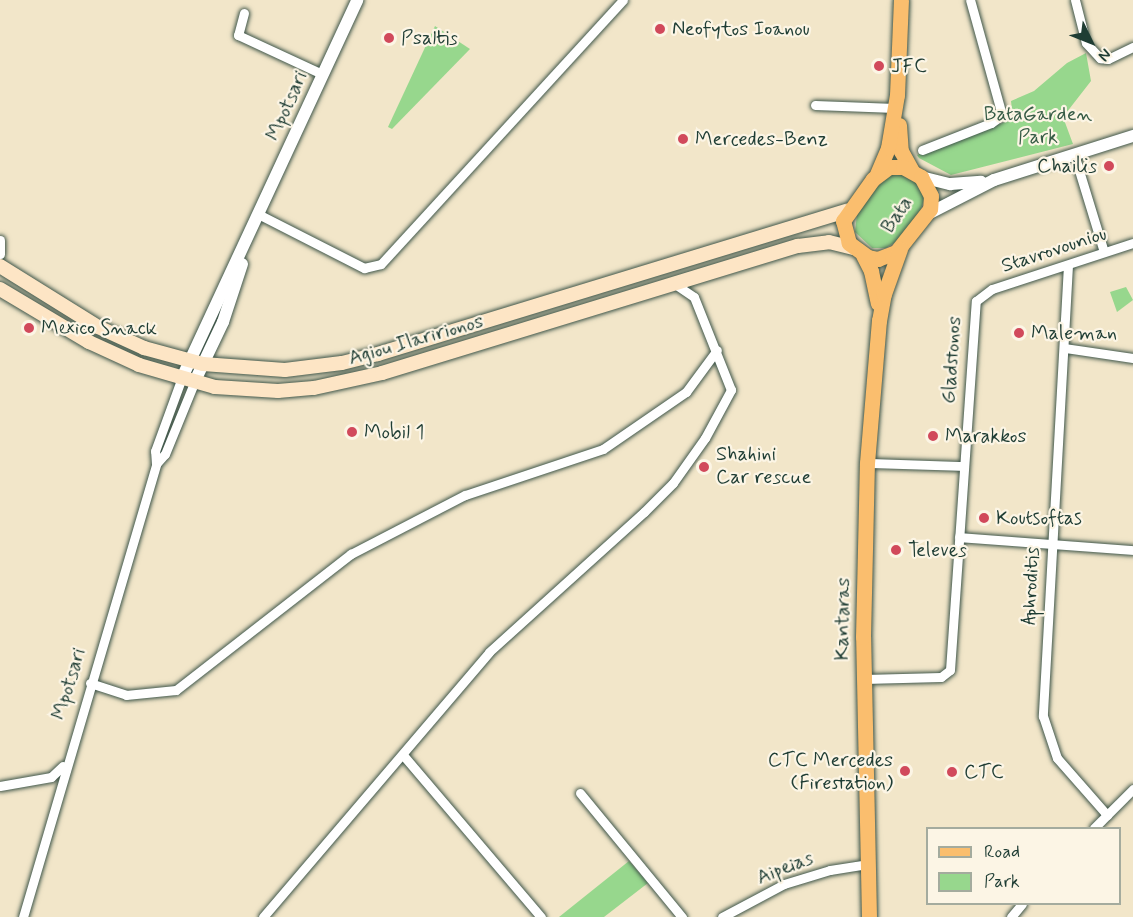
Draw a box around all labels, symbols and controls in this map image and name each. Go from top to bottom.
north arrow [1061,12,1121,72]
place label: Neofytos Ioanou [672,17,810,41]
marker: Neofytos Ioanou [653,22,667,36]
place label: Psaltis [401,26,458,50]
marker: Psaltis [382,31,396,45]
text: N [1093,44,1116,66]
place label: JFC [891,54,927,78]
marker: JFC [872,59,886,73]
street label: Mpotsari [261,67,313,145]
park label: BataGarden Park [984,103,1092,150]
place label: Mercedes-Benz [695,127,828,151]
marker: Mercedes-Benz [676,132,690,146]
place label: Chailis [1037,154,1097,178]
marker: Chailis [1102,159,1116,173]
street label: Bata [876,192,918,238]
street label: Stavrovouniou [998,222,1110,278]
street label: Agiou Ilaririonos [347,310,485,370]
street label: Gladstonos [937,315,967,405]
place label: Mexico Snack [41,316,151,340]
marker: Mexico Snack [22,321,36,335]
place label: Maleman [1031,321,1117,345]
marker: Maleman [1012,326,1026,340]
place label: Mobil 1 [364,420,424,444]
place label: Marakkos [945,424,1026,448]
marker: Mobil 1 [345,425,359,439]
marker: Marakkos [926,429,940,443]
place label: Shahini Car rescue [716,443,805,490]
marker: Shahini Car rescue [697,460,711,474]
place label: Koutsoftas [996,506,1082,530]
marker: Koutsoftas [977,511,991,525]
place label: Televes [908,538,967,562]
marker: Televes [889,543,903,557]
street label: Aphroditis [1017,546,1045,626]
street label: Kantaras [830,577,856,661]
street label: Mpotsari [47,645,91,723]
place label: CTC Mercedes (Firestation) [768,748,893,795]
place label: CTC [964,760,1004,784]
marker: CTC Mercedes (Firestation) [898,764,912,778]
marker: CTC [945,765,959,779]
legend [926,827,1121,905]
text: Road [984,840,1020,864]
street label: Aipeias [753,846,817,890]
text: Park [984,870,1020,894]

